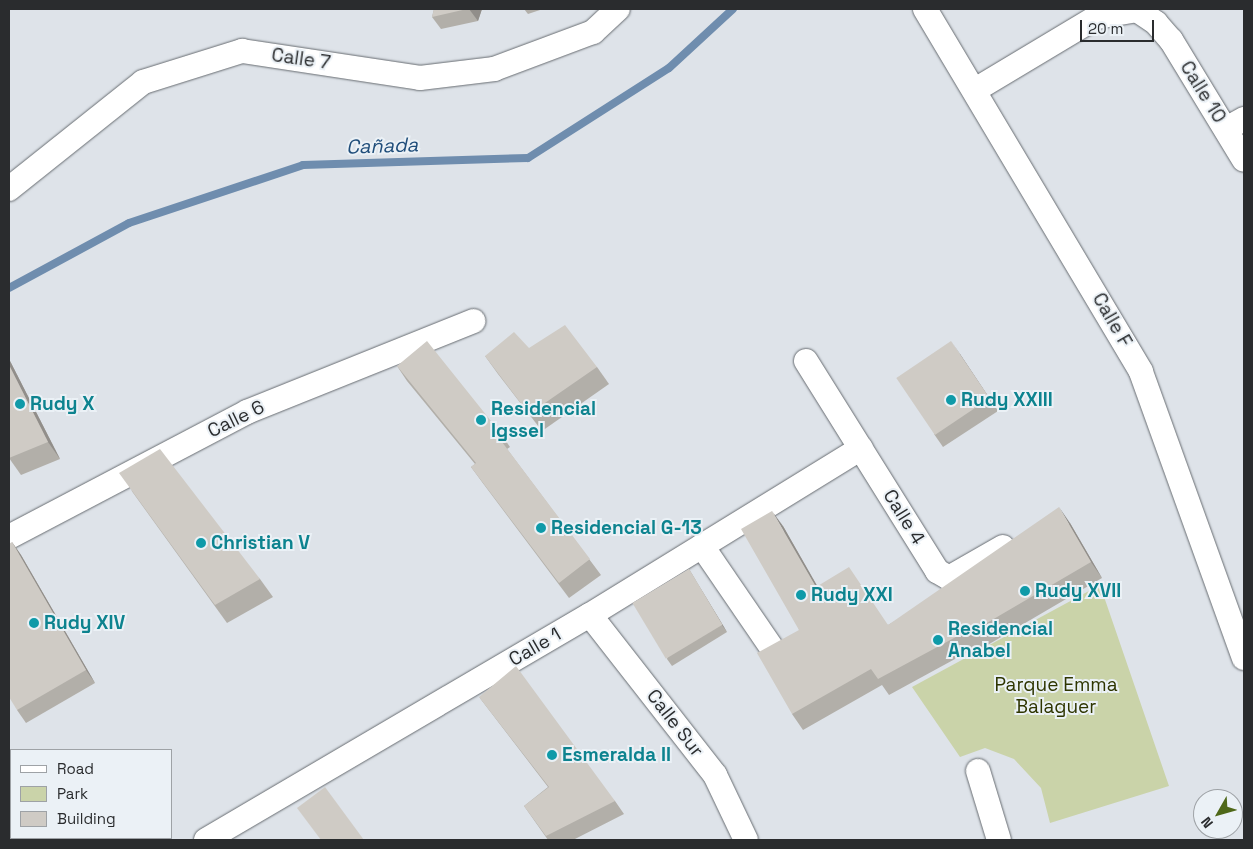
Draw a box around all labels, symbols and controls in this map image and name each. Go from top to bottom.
scale bar [1083,10,1157,42]
text: 20 m [1088,19,1123,38]
street label: Calle 7 [270,44,332,74]
street label: Calle 10 [1175,57,1231,127]
water label: Cañada [345,133,419,159]
street label: Calle F [1087,289,1137,351]
place label: Rudy XXIII [961,389,1053,411]
place label: Rudy X [30,393,95,415]
marker: Rudy XXIII [945,394,957,406]
street label: Calle 6 [204,396,268,442]
marker: Rudy X [14,398,26,410]
place label: Residencial Igssel [491,398,596,442]
marker: Residencial Igssel [475,414,487,426]
street label: Calle 4 [878,485,930,549]
place label: Residencial G-13 [551,517,702,539]
marker: Residencial G-13 [535,522,547,534]
place label: Christian V [211,532,310,554]
marker: Christian V [195,537,207,549]
place label: Rudy XVII [1035,580,1121,602]
place label: Rudy XXI [811,584,893,606]
marker: Rudy XVII [1019,585,1031,597]
marker: Rudy XXI [795,589,807,601]
place label: Rudy XIV [44,612,125,634]
marker: Rudy XIV [28,617,40,629]
place label: Residencial Anabel [948,618,1053,662]
street label: Calle 1 [505,623,565,671]
marker: Residencial Anabel [932,634,944,646]
park label: Parque Emma Balaguer [994,674,1118,718]
street label: Calle Sur [642,685,708,761]
place label: Esmeralda II [562,744,671,766]
legend [10,749,172,839]
marker: Esmeralda II [546,749,558,761]
text: Road [57,759,94,778]
text: Park [57,784,88,803]
north arrow [1193,789,1243,839]
text: Building [57,809,116,828]
text: N [1197,813,1217,832]

